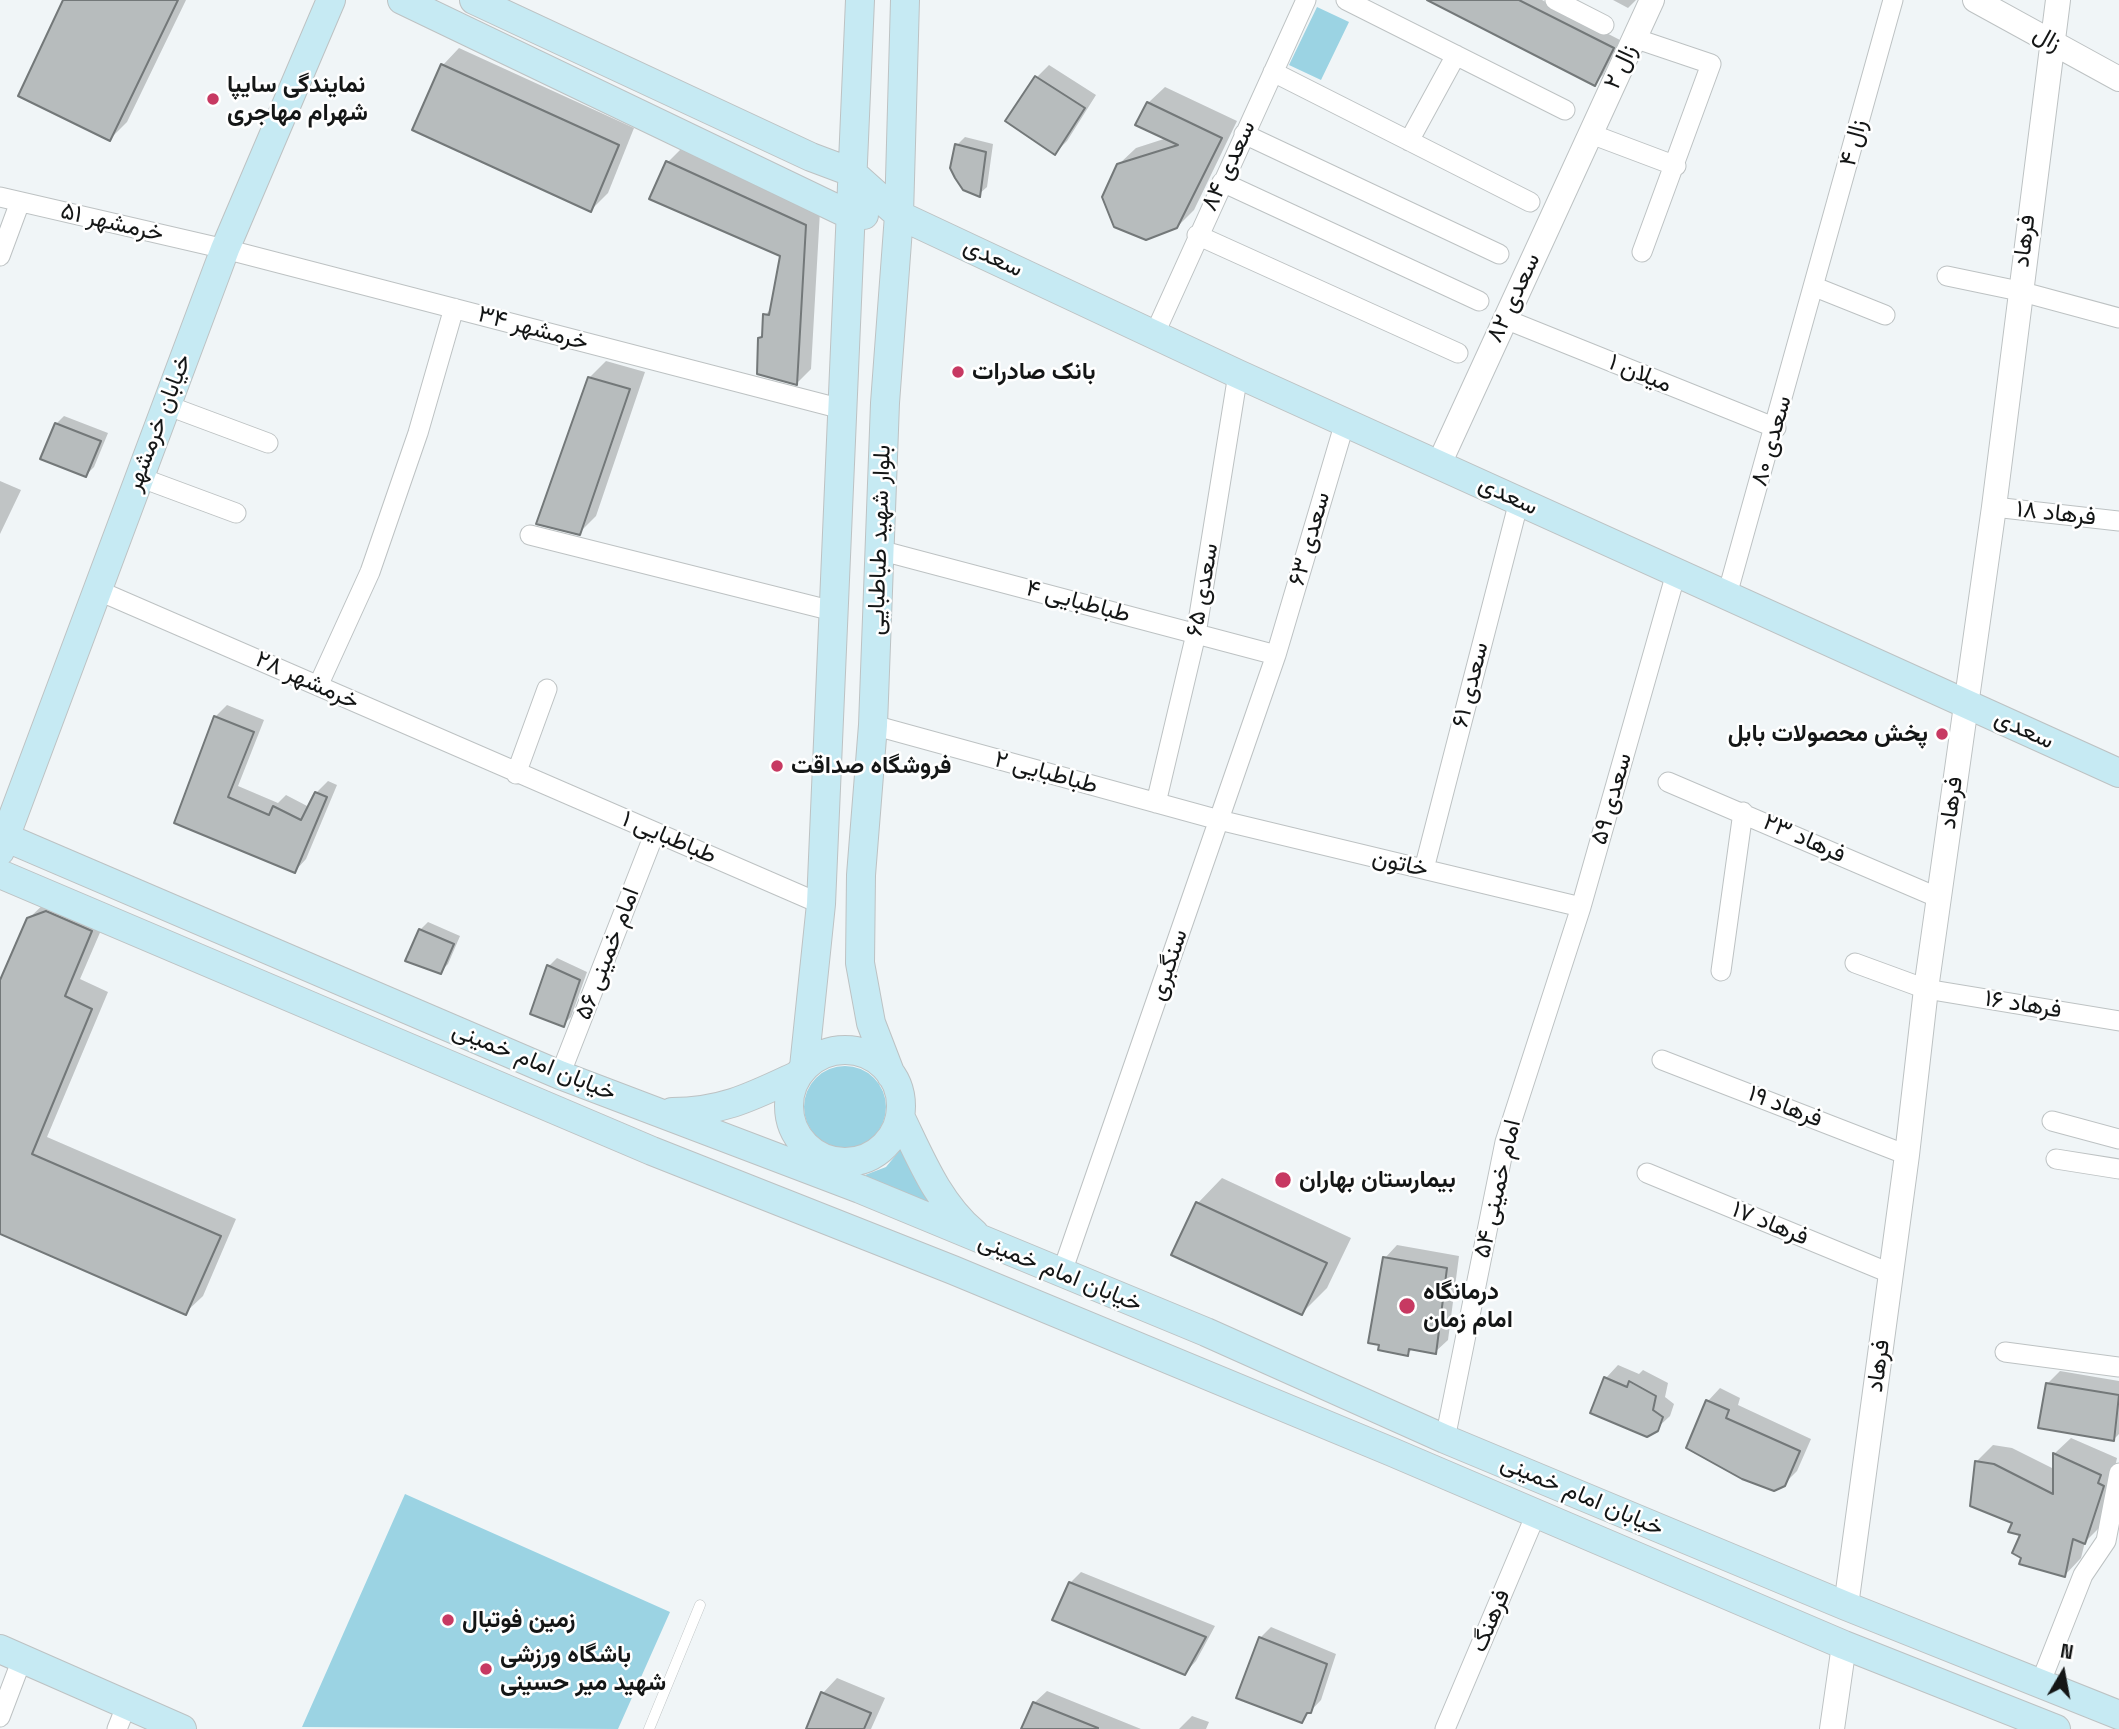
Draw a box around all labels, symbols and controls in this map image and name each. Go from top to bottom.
street label: زال [2028,20,2066,58]
street label: زال ۲ [1598,40,1644,94]
place label: نمایندگی سایپا شهرام مهاجری [227,71,368,127]
marker: نمایندگی سایپا شهرام مهاجری [205,91,221,107]
street label: سعدی ۸۴ [1196,116,1262,216]
street label: زال ۴ [1834,116,1874,170]
street label: خرمشهر ۵۱ [58,197,166,249]
street label: فرهاد [2007,213,2043,269]
street label: سعدی [959,232,1027,284]
street label: سعدی ۸۲ [1481,249,1547,347]
street label: خرمشهر ۳۴ [474,300,592,358]
street label: میلان ۱ [1604,348,1676,400]
street label: خیابان خرمشهر [120,350,198,496]
place label: بانک صادرات [972,358,1096,386]
marker: بانک صادرات [950,364,966,380]
street label: سعدی ۸۰ [1745,392,1799,490]
street label: بلوار شهید طباطبایی [862,444,898,636]
street label: سعدی [1474,470,1542,522]
street label: سعدی ۶۳ [1283,489,1337,589]
street label: فرهاد ۱۸ [2015,495,2097,533]
street label: سعدی ۶۵ [1181,541,1225,639]
street label: طباطبایی ۴ [1023,574,1133,630]
street label: سعدی ۶۱ [1446,639,1496,731]
street label: خرمشهر ۲۸ [251,645,363,717]
street label: سعدی [1990,704,2058,756]
place label: پخش محصولات بابل [1728,720,1928,748]
marker: پخش محصولات بابل [1934,726,1950,742]
street label: طباطبایی ۲ [991,745,1101,801]
street label: سعدی ۵۹ [1585,750,1639,848]
place label: فروشگاه صداقت [791,752,952,780]
marker: فروشگاه صداقت [769,758,785,774]
street label: فرهاد [1934,775,1970,831]
street label: طباطبایی ۱ [617,805,721,871]
street label: فرهاد ۲۳ [1758,808,1850,870]
street label: خاتون [1369,844,1431,884]
street label: امام خمینی ۵۶ [570,884,646,1024]
street label: سنگبری [1143,925,1195,1005]
street label: فرهاد ۱۶ [1982,985,2064,1025]
street label: خیابان امام خمینی [448,1016,620,1108]
street label: فرهاد ۱۹ [1744,1080,1826,1134]
street label: امام خمینی ۵۴ [1468,1117,1528,1261]
place label: بیمارستان بهاران [1299,1166,1456,1194]
marker: بیمارستان بهاران [1273,1170,1293,1190]
street label: فرهاد ۱۷ [1728,1196,1812,1252]
street label: خیابان امام خمینی [974,1227,1146,1319]
place label: درمانگاه امام زمان [1423,1278,1513,1334]
marker: درمانگاه امام زمان [1397,1296,1417,1316]
street label: فرهاد [1861,1338,1897,1394]
street label: خیابان امام خمینی [1496,1449,1668,1543]
street label: فرهنگ [1465,1585,1517,1657]
place label: زمین فوتبال [462,1606,576,1634]
marker: زمین فوتبال [440,1612,456,1628]
north arrow [2028,1638,2098,1708]
text: N [2058,1638,2075,1665]
place label: باشگاه ورزشی شهید میر حسینی [500,1641,666,1697]
marker: باشگاه ورزشی شهید میر حسینی [478,1661,494,1677]

